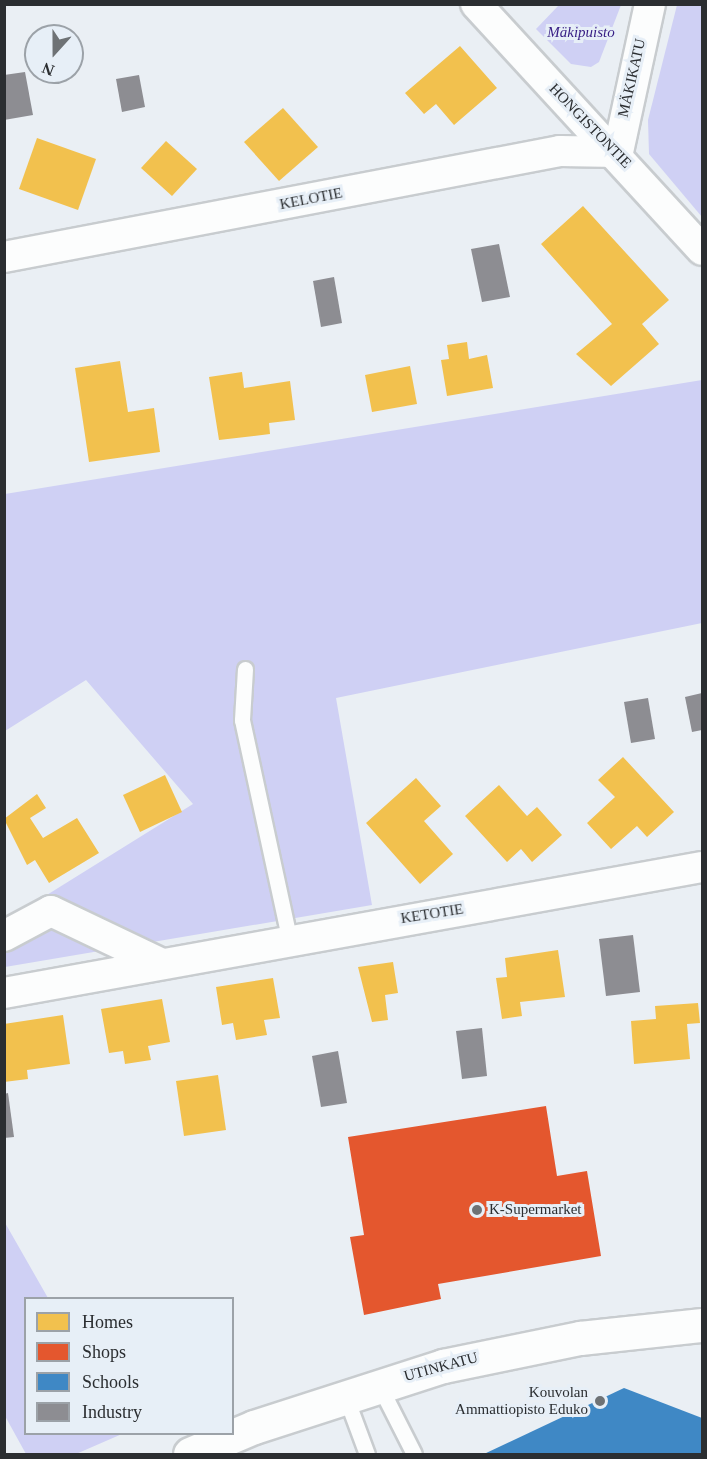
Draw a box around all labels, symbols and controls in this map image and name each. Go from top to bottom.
north arrow [24,24,84,84]
park label: Mäkipuisto [547,24,615,42]
street label: MÄKIKATU [614,37,650,119]
text: N [40,59,57,79]
street label: HONGISTONTIE [545,80,635,172]
street label: KELOTIE [278,184,344,214]
street label: KETOTIE [399,900,465,928]
place label: K-Supermarket [489,1201,581,1219]
marker: K-Supermarket [470,1203,484,1217]
legend [24,1297,234,1435]
text: Homes [82,1312,133,1332]
text: Shops [82,1342,126,1362]
street label: UTINKATU [402,1348,480,1386]
text: Schools [82,1372,139,1392]
place label: Kouvolan Ammattiopisto Eduko [455,1383,588,1418]
marker: Kouvolan Ammattiopisto Eduko [593,1394,607,1408]
text: Industry [82,1402,142,1422]

